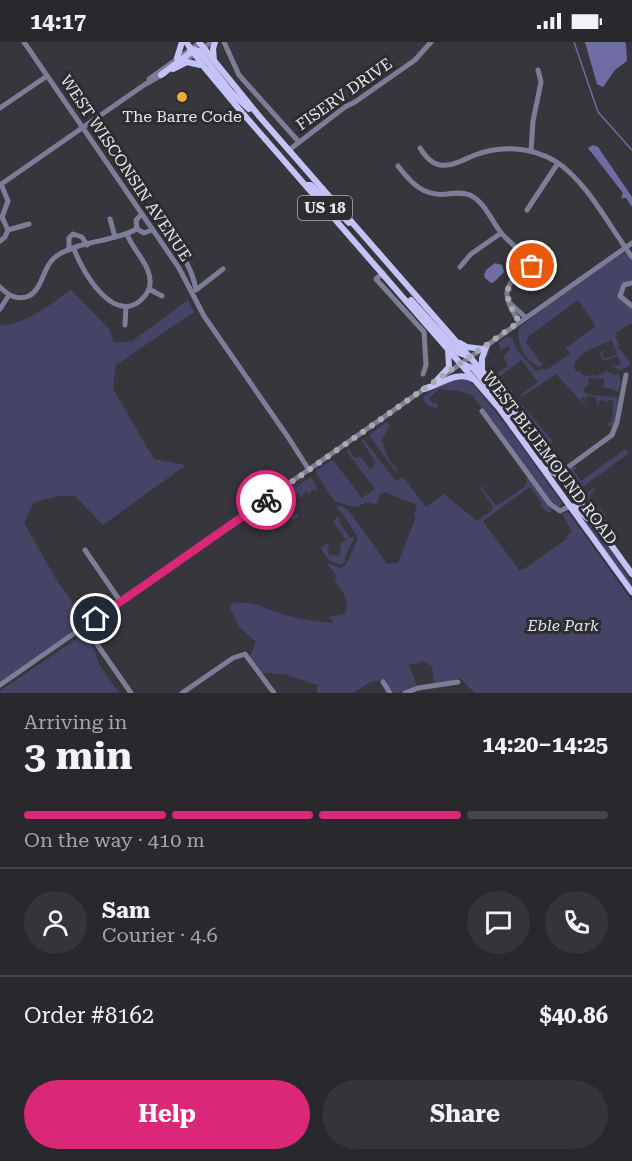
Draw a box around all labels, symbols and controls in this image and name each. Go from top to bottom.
text: 14:17 [30,9,86,34]
street label: FISERV DRIVE [292,54,396,134]
street label: WEST WISCONSIN AVENUE [56,71,196,265]
marker: The Barre Code [175,90,189,104]
place label: The Barre Code [122,107,242,126]
road number: US 18 [298,196,352,220]
pin [506,240,557,291]
icon: bag [515,249,548,282]
street label: WEST BLUEMOUND ROAD [479,368,621,548]
courier [236,470,296,530]
icon: bike [250,484,283,517]
pin [70,593,121,644]
icon: home [79,602,112,635]
park label: Eble Park [526,616,599,635]
text: Arriving in [24,710,127,734]
text: 14:20–14:25 [482,732,608,757]
text: 3 min [24,733,132,779]
text: On the way · 410 m [24,828,205,852]
button: person [24,891,87,954]
button: chat [467,891,530,954]
button: phone [545,891,608,954]
text: Sam [102,898,150,923]
text: Courier · 4.6 [102,923,218,947]
text: Order #8162 [24,1003,154,1028]
text: $40.86 [539,1003,608,1028]
button: Help [24,1080,310,1149]
button: Share [322,1080,608,1149]

